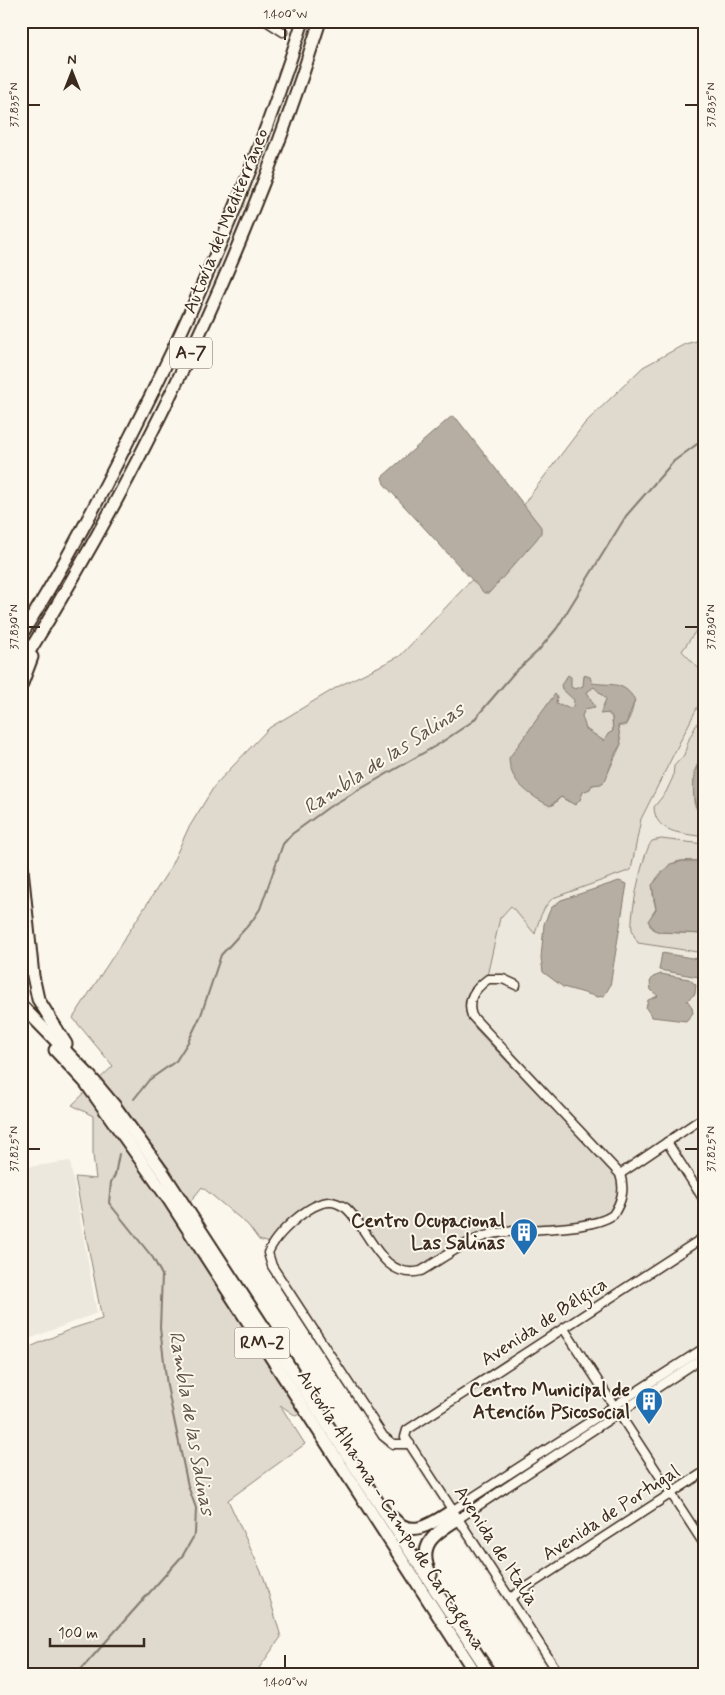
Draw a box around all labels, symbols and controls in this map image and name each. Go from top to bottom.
text: 1.400°W [263,7,307,23]
north arrow [48,48,98,98]
text: N [67,51,77,69]
text: 37.835°N [7,83,23,127]
text: 37.835°N [704,83,720,127]
street label: Autovía del Mediterráneo [177,125,275,317]
road number: A-7 [170,338,212,368]
text: 37.830°N [7,604,23,650]
text: 37.830°N [704,604,720,650]
water label: Rambla de las Salinas [298,696,471,821]
text: 37.825°N [7,1126,23,1172]
text: 37.825°N [704,1126,720,1172]
place label: Centro Ocupacional Las Salinas [351,1209,505,1256]
building icon: Centro Ocupacional Las Salinas [509,1217,539,1256]
street label: Avenida de Bélgica [476,1272,614,1375]
road number: RM-2 [234,1328,290,1359]
water label: Rambla de las Salinas [162,1329,221,1519]
street label: Autovía Alhama - Campo de Cartagena [288,1365,491,1656]
place label: Centro Municipal de Atención Psicosocial [469,1378,630,1425]
building icon: Centro Municipal de Atención Psicosocial [634,1386,664,1425]
street label: Avenida de Portugal [537,1459,685,1568]
street label: Avenida de Italia [448,1481,544,1611]
scale bar [50,1615,144,1647]
text: 100 m [58,1624,98,1644]
text: 1.400°W [263,1675,307,1691]

